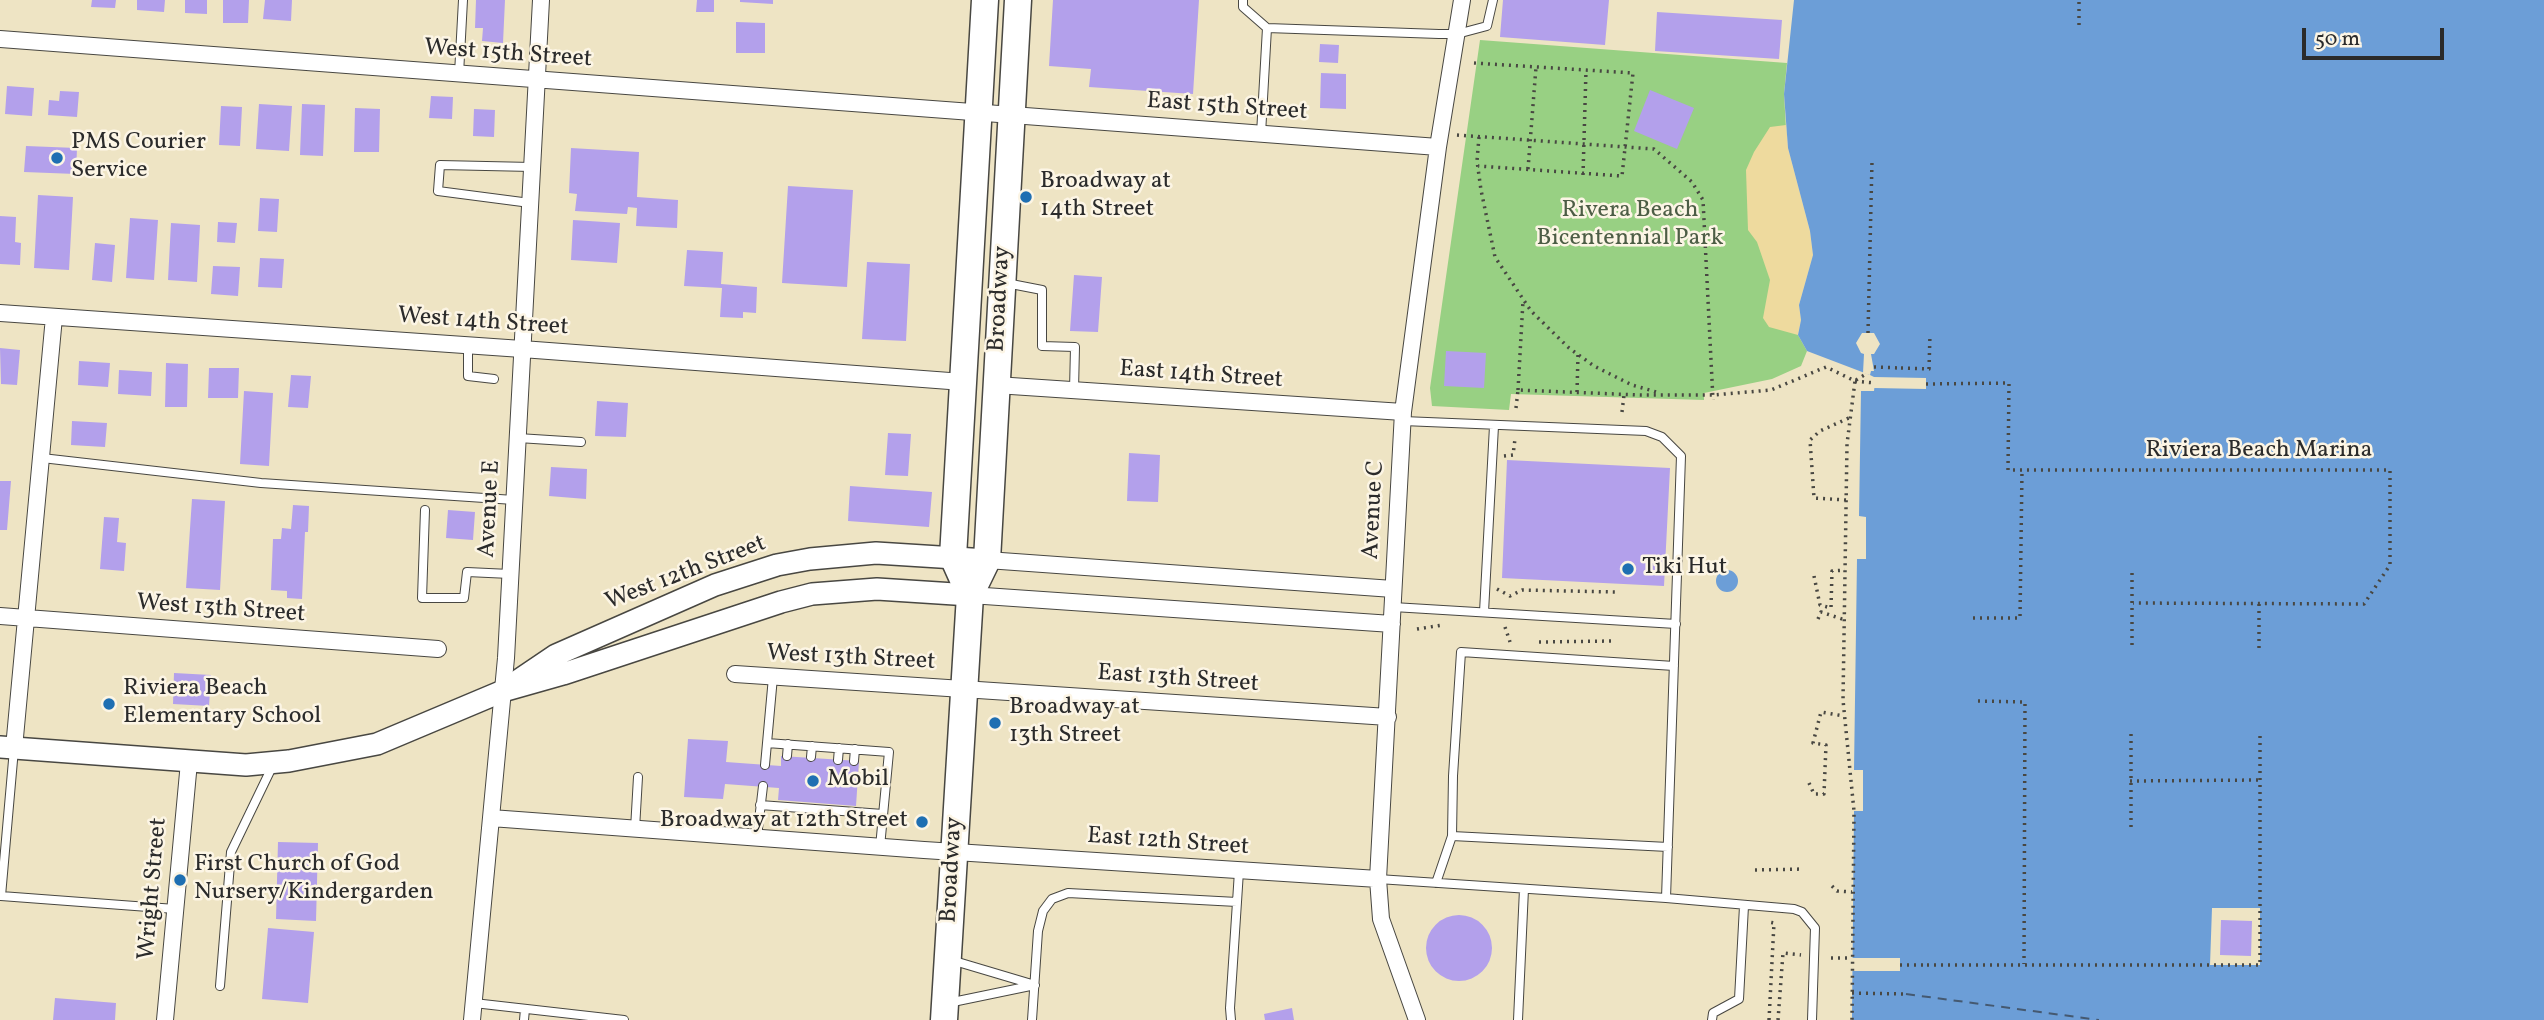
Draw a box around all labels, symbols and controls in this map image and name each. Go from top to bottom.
scale bar [2306,14,2448,58]
text: 50 m [2315,25,2360,54]
street label: West 15th Street [423,35,593,75]
street label: East 15th Street [1146,88,1308,128]
place label: PMS Courier Service [71,130,206,186]
marker: PMS Courier Service [49,150,65,166]
place label: Broadway at 14th Street [1040,169,1171,225]
marker: Broadway at 14th Street [1018,189,1034,205]
park label: Rivera Beach Bicentennial Park [1536,198,1724,254]
street label: Broadway [984,245,1018,353]
street label: West 14th Street [397,303,569,343]
street label: East 14th Street [1118,356,1284,396]
street label: Riviera Beach Marina [2145,438,2373,466]
street label: Avenue E [474,459,508,559]
street label: Avenue C [1358,460,1392,560]
street label: West 12th Street [602,530,770,618]
place label: Tiki Hut [1642,555,1727,583]
marker: Tiki Hut [1620,561,1636,577]
street label: West 13th Street [136,590,306,630]
street label: West 13th Street [766,640,936,678]
street label: East 13th Street [1096,660,1260,700]
place label: Riviera Beach Elementary School [123,676,321,732]
place label: Broadway at 13th Street [1009,695,1140,751]
marker: Riviera Beach Elementary School [101,696,117,712]
marker: Broadway at 13th Street [987,715,1003,731]
place label: Mobil [827,767,889,795]
marker: Mobil [805,773,821,789]
place label: Broadway at 12th Street [660,808,908,836]
marker: Broadway at 12th Street [914,814,930,830]
street label: Broadway [936,816,970,924]
street label: Wright Street [133,817,175,961]
street label: East 12th Street [1086,823,1250,863]
place label: First Church of God Nursery/Kindergarden [194,852,433,908]
marker: First Church of God Nursery/Kindergarden [172,872,188,888]

